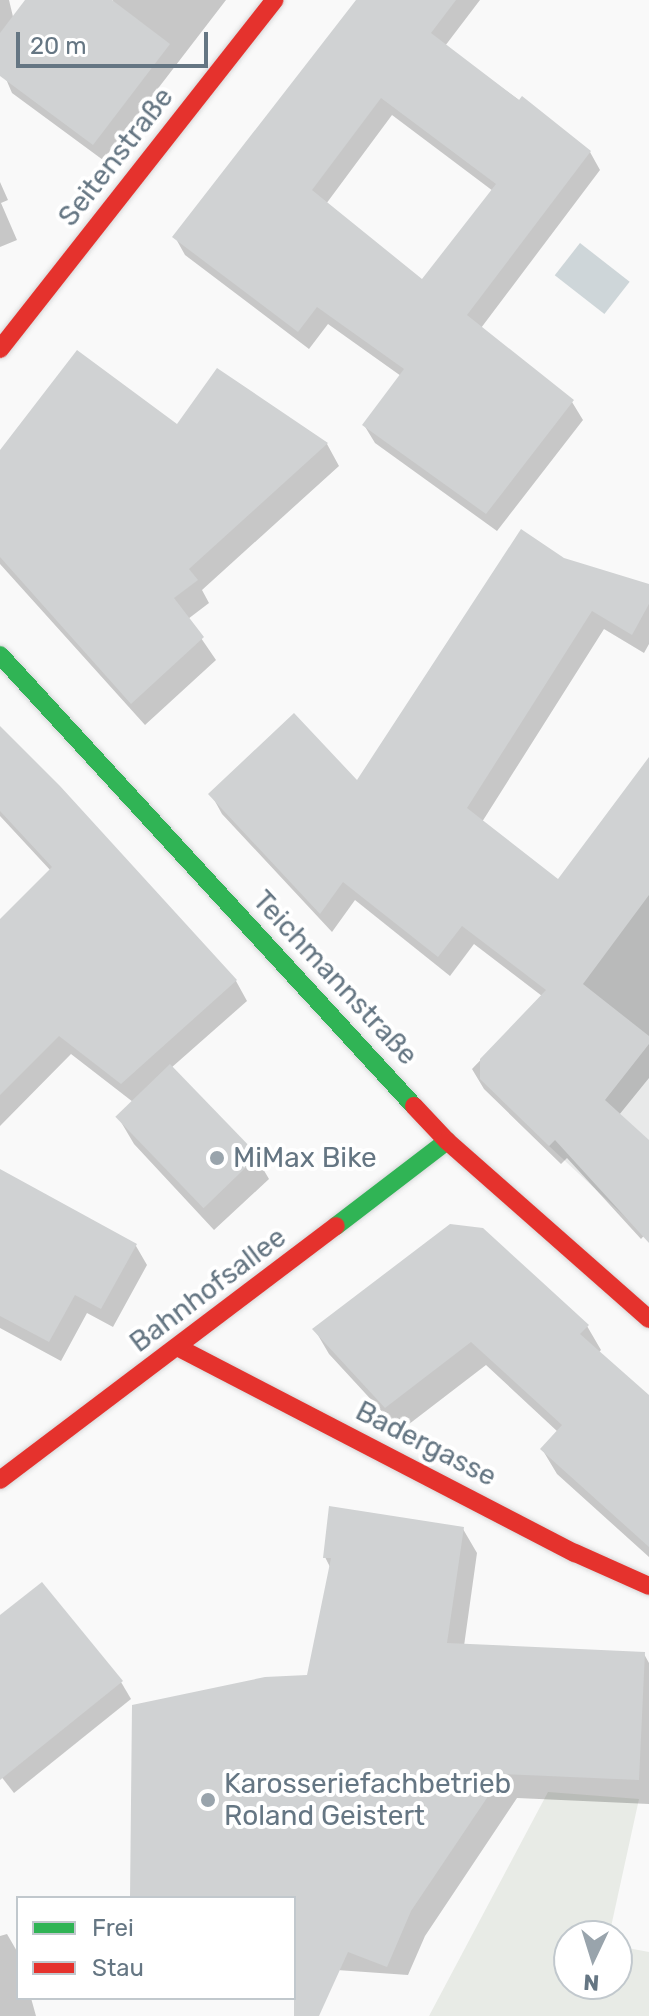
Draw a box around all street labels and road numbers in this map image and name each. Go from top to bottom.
street label: Seitenstraße [51,81,181,233]
street label: Teichmannstraße [246,884,424,1072]
street label: Bahnhofsallee [123,1220,293,1360]
street label: Badergasse [350,1394,502,1494]

